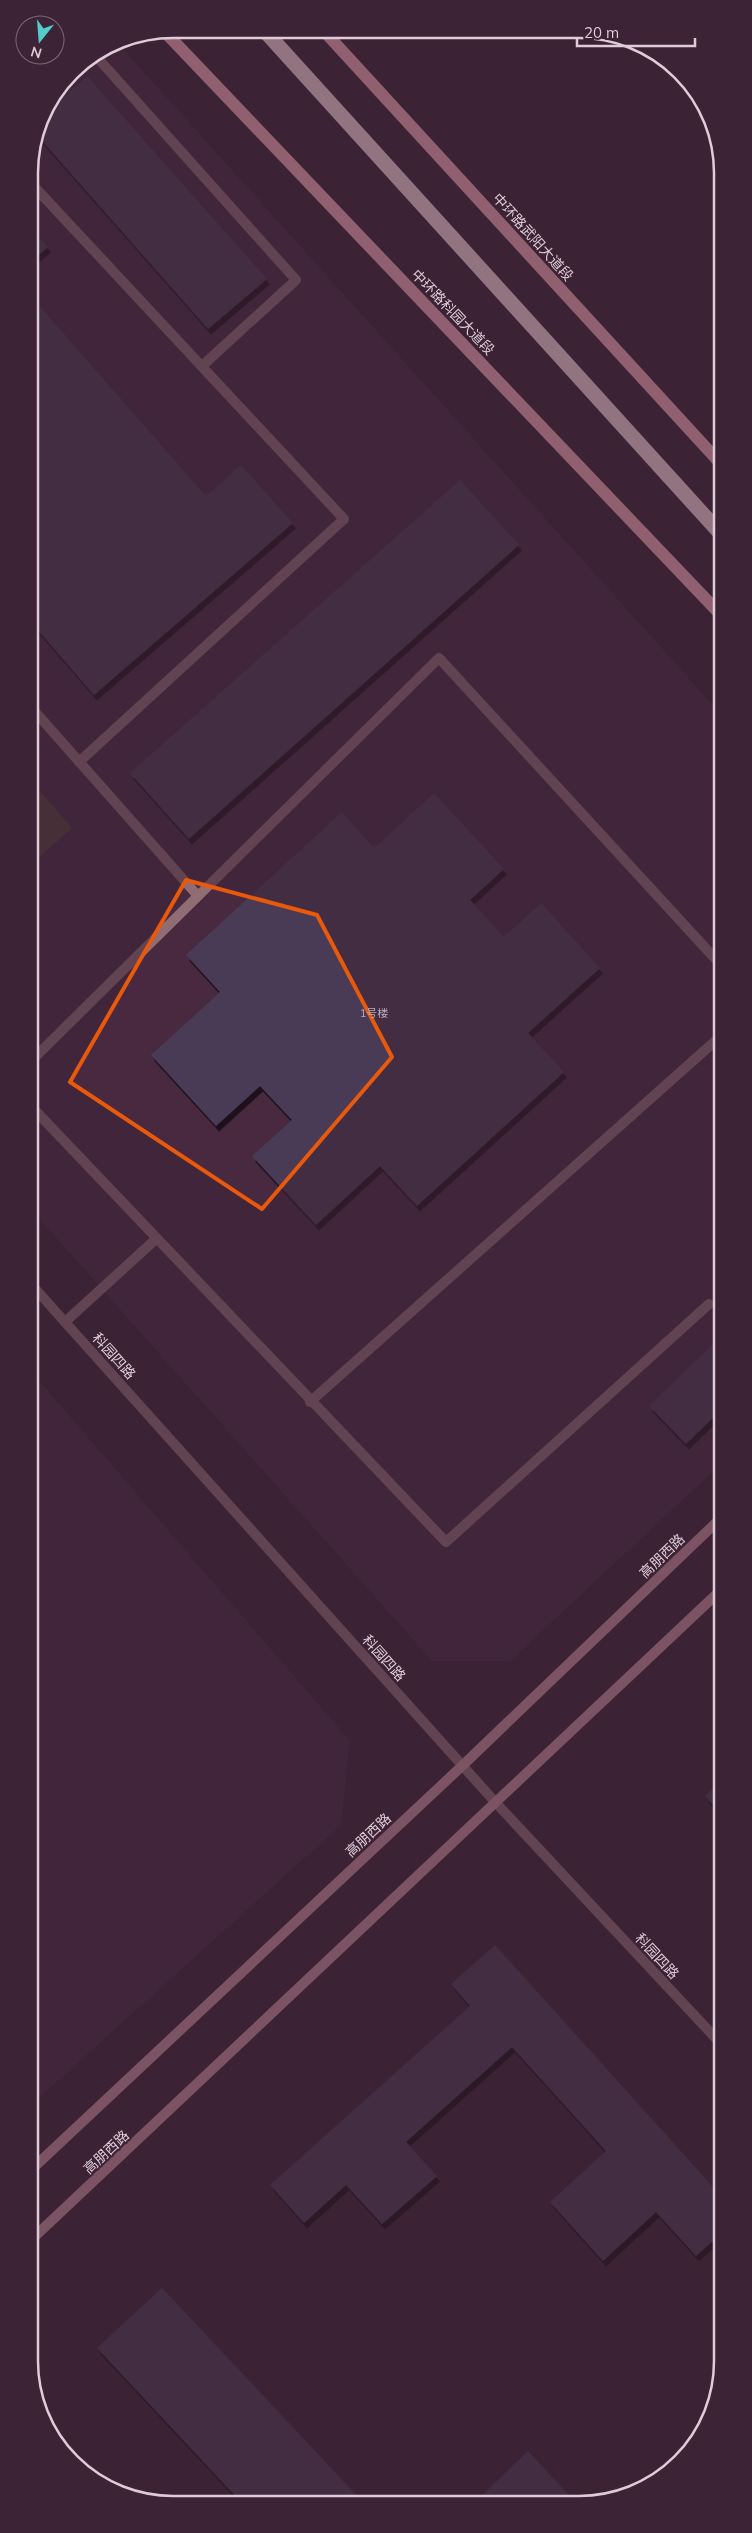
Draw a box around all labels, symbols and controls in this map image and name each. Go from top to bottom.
north arrow [15,15,65,65]
scale bar [577,15,694,47]
text: 20 m [584,23,619,42]
text: N [29,42,44,63]
street label: 中环路武阳大道段 [489,189,577,285]
street label: 中环路科园大道段 [408,265,498,359]
house number: 1号楼 [360,1006,388,1020]
street label: 科园四路 [89,1329,139,1383]
street label: 高朋西路 [636,1530,688,1582]
street label: 科园四路 [359,1631,409,1685]
street label: 高朋西路 [341,1809,395,1861]
street label: 科园四路 [631,1929,683,1983]
street label: 高朋西路 [79,2126,133,2178]

